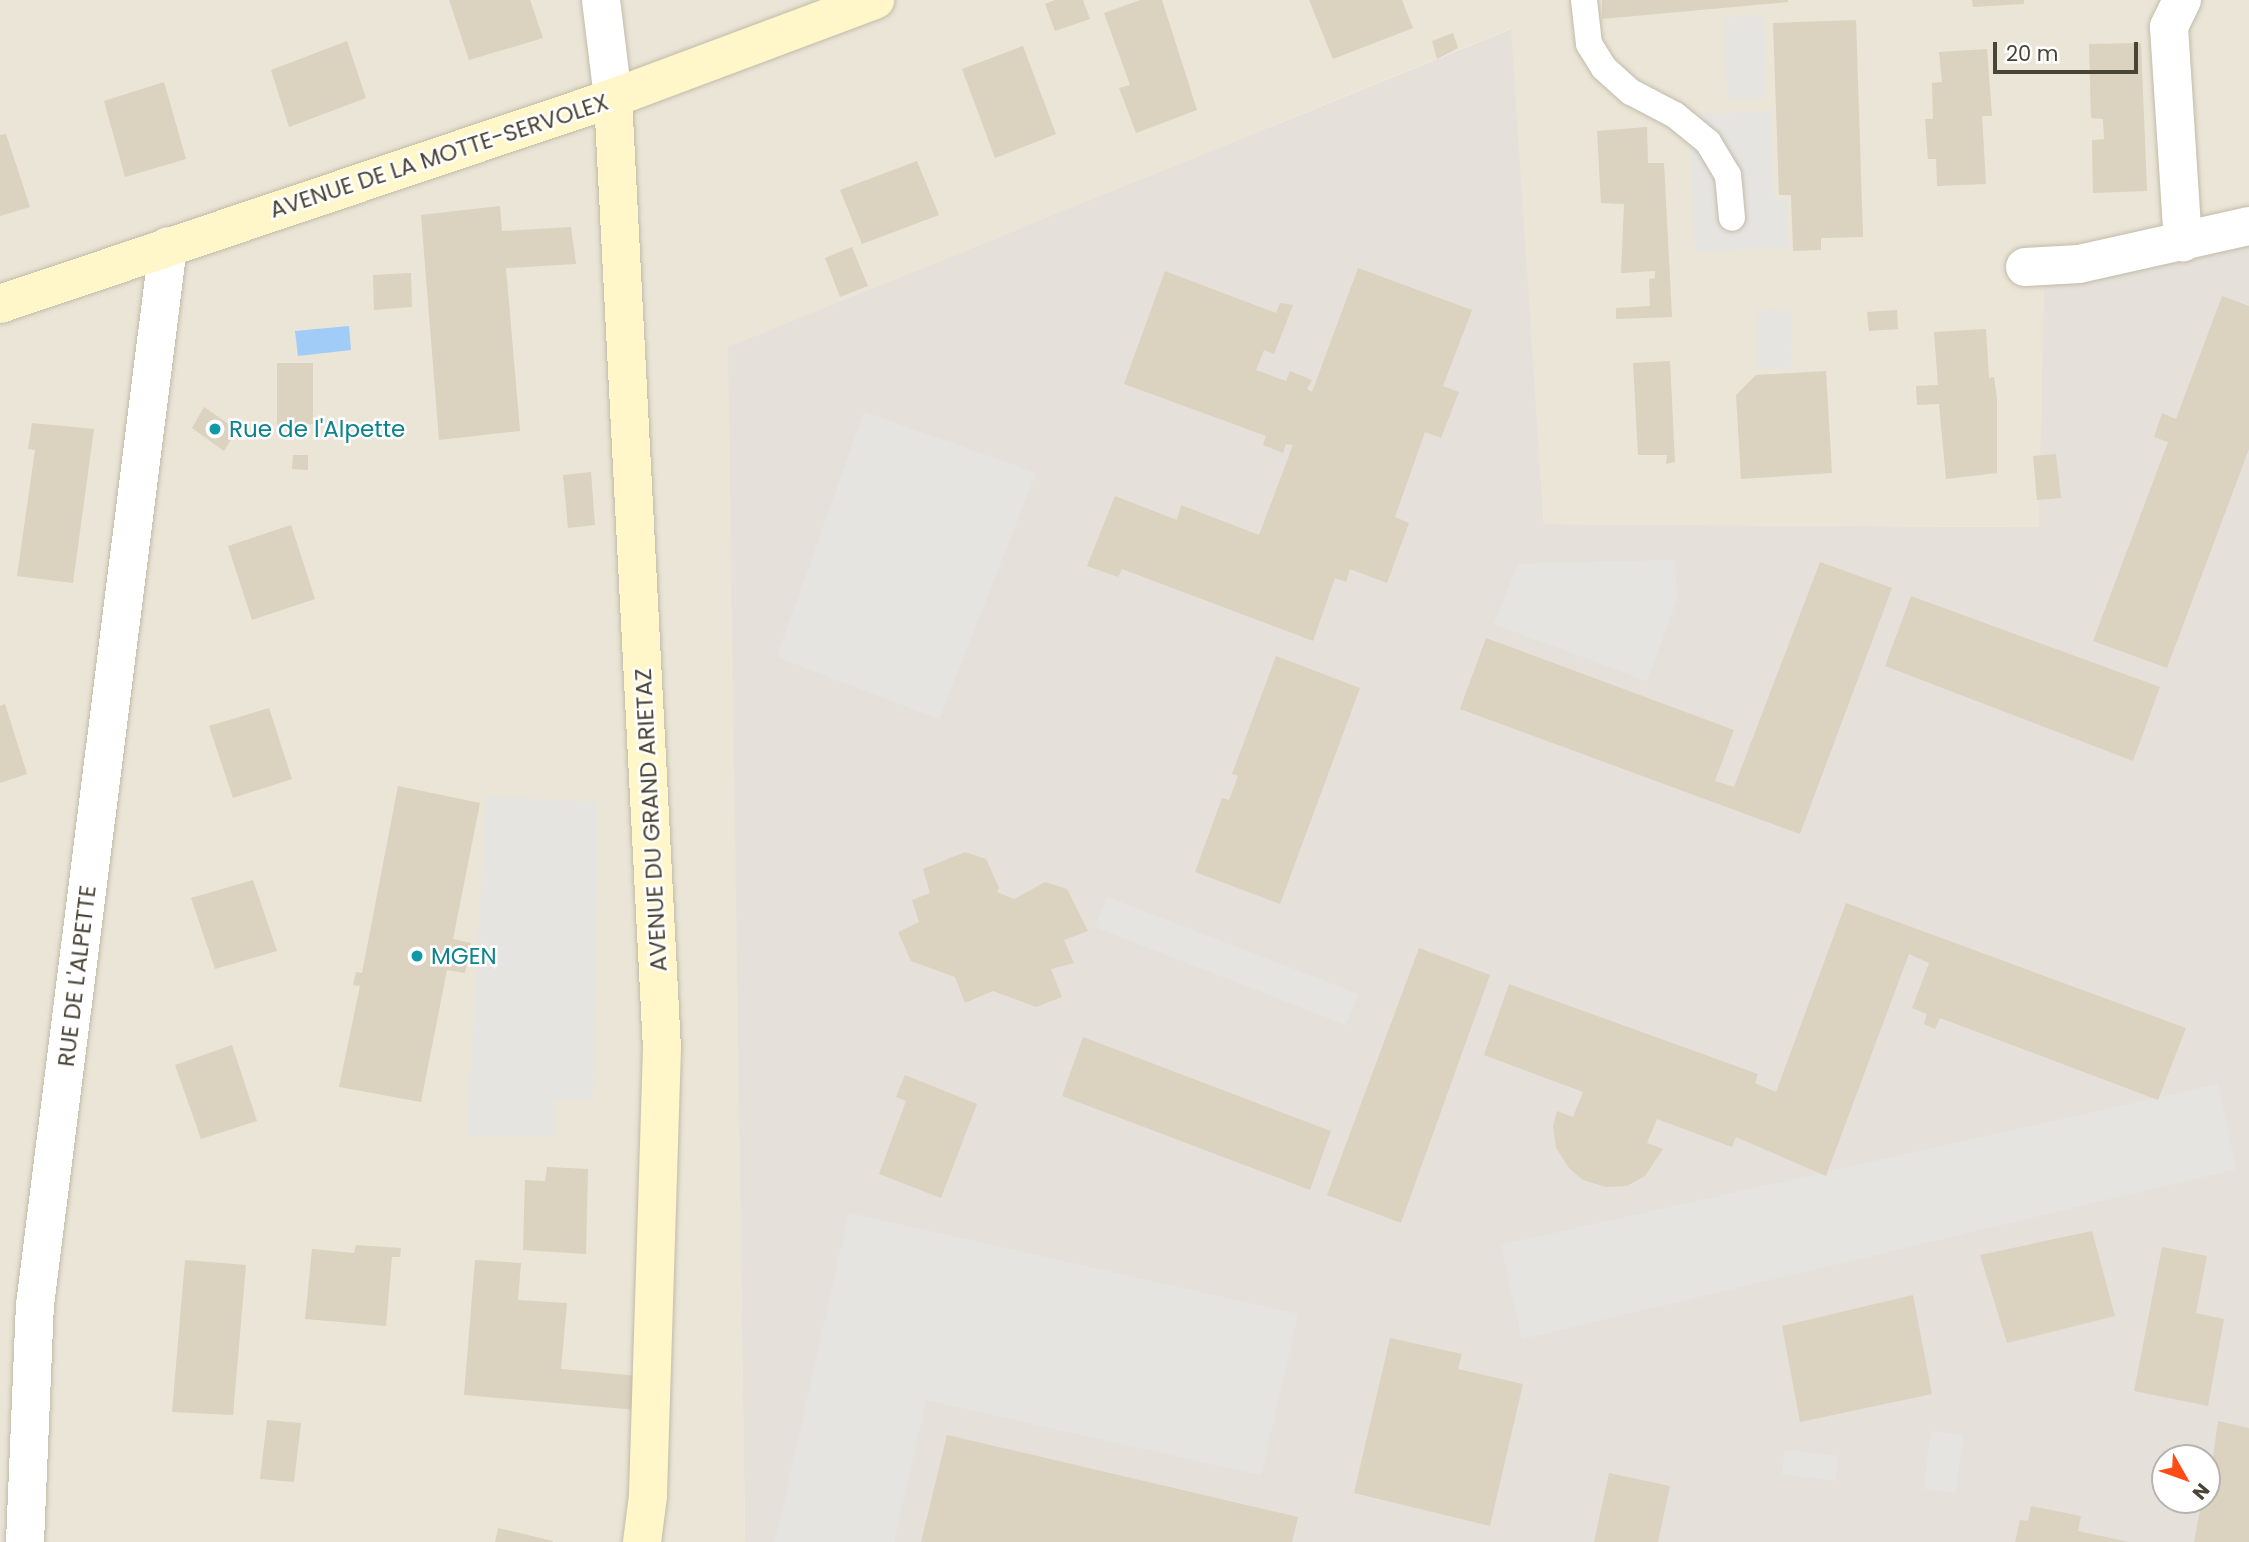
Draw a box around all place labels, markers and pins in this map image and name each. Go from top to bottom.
place label: Rue de l'Alpette [229,415,405,443]
marker: Rue de l'Alpette [207,421,223,437]
place label: MGEN [431,942,497,970]
marker: MGEN [409,948,425,964]

